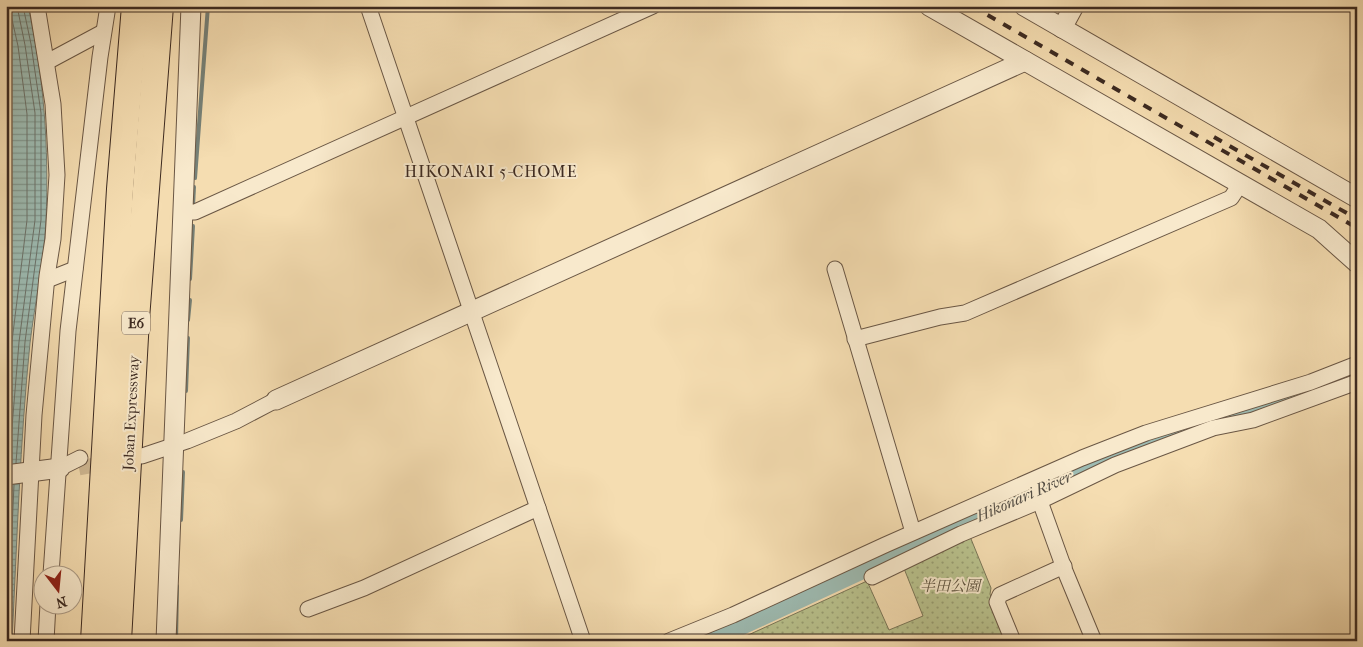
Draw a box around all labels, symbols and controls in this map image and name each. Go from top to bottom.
district label: HIKONARI 5-CHOME [405,162,577,181]
road number: E6 [122,312,150,334]
street label: Joban Expressway [119,354,143,472]
water label: Hikonari River [972,466,1077,526]
north arrow [32,564,82,614]
park label: 半田公園 [920,577,983,595]
text: N [54,592,69,612]

